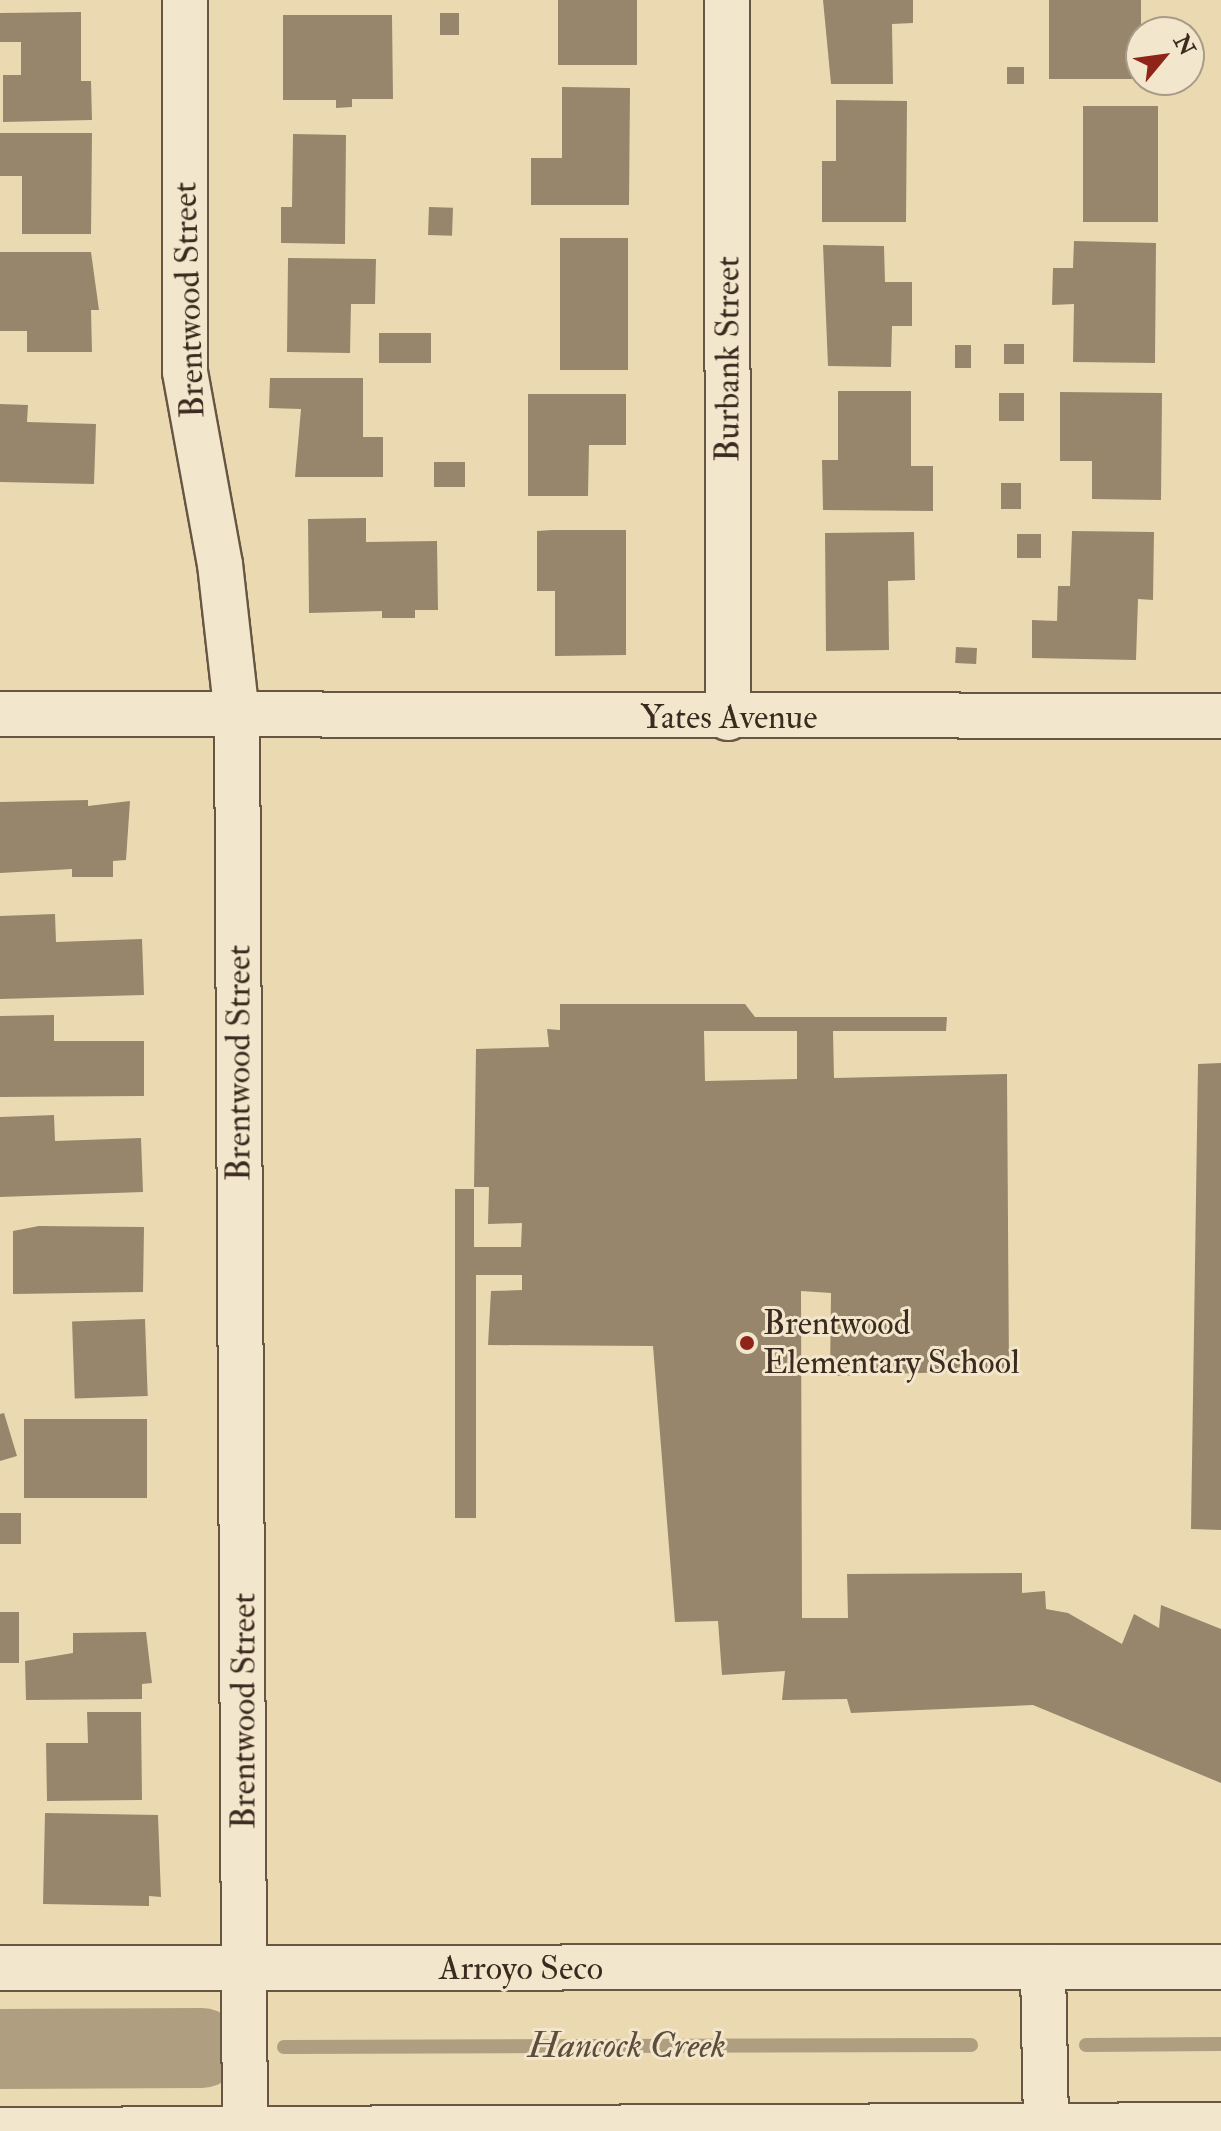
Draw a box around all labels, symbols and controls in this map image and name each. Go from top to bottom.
north arrow [1125,16,1205,96]
text: N [1167,30,1201,61]
street label: Brentwood Street [164,181,214,419]
street label: Burbank Street [708,256,748,462]
street label: Yates Avenue [641,698,817,738]
street label: Brentwood Street [219,945,259,1181]
place label: Brentwood Elementary School [763,1303,1020,1382]
marker: Brentwood Elementary School [738,1334,756,1352]
street label: Brentwood Street [224,1593,264,1829]
street label: Arroyo Seco [439,1949,603,1989]
water label: Hancock Creek [528,2024,726,2068]

